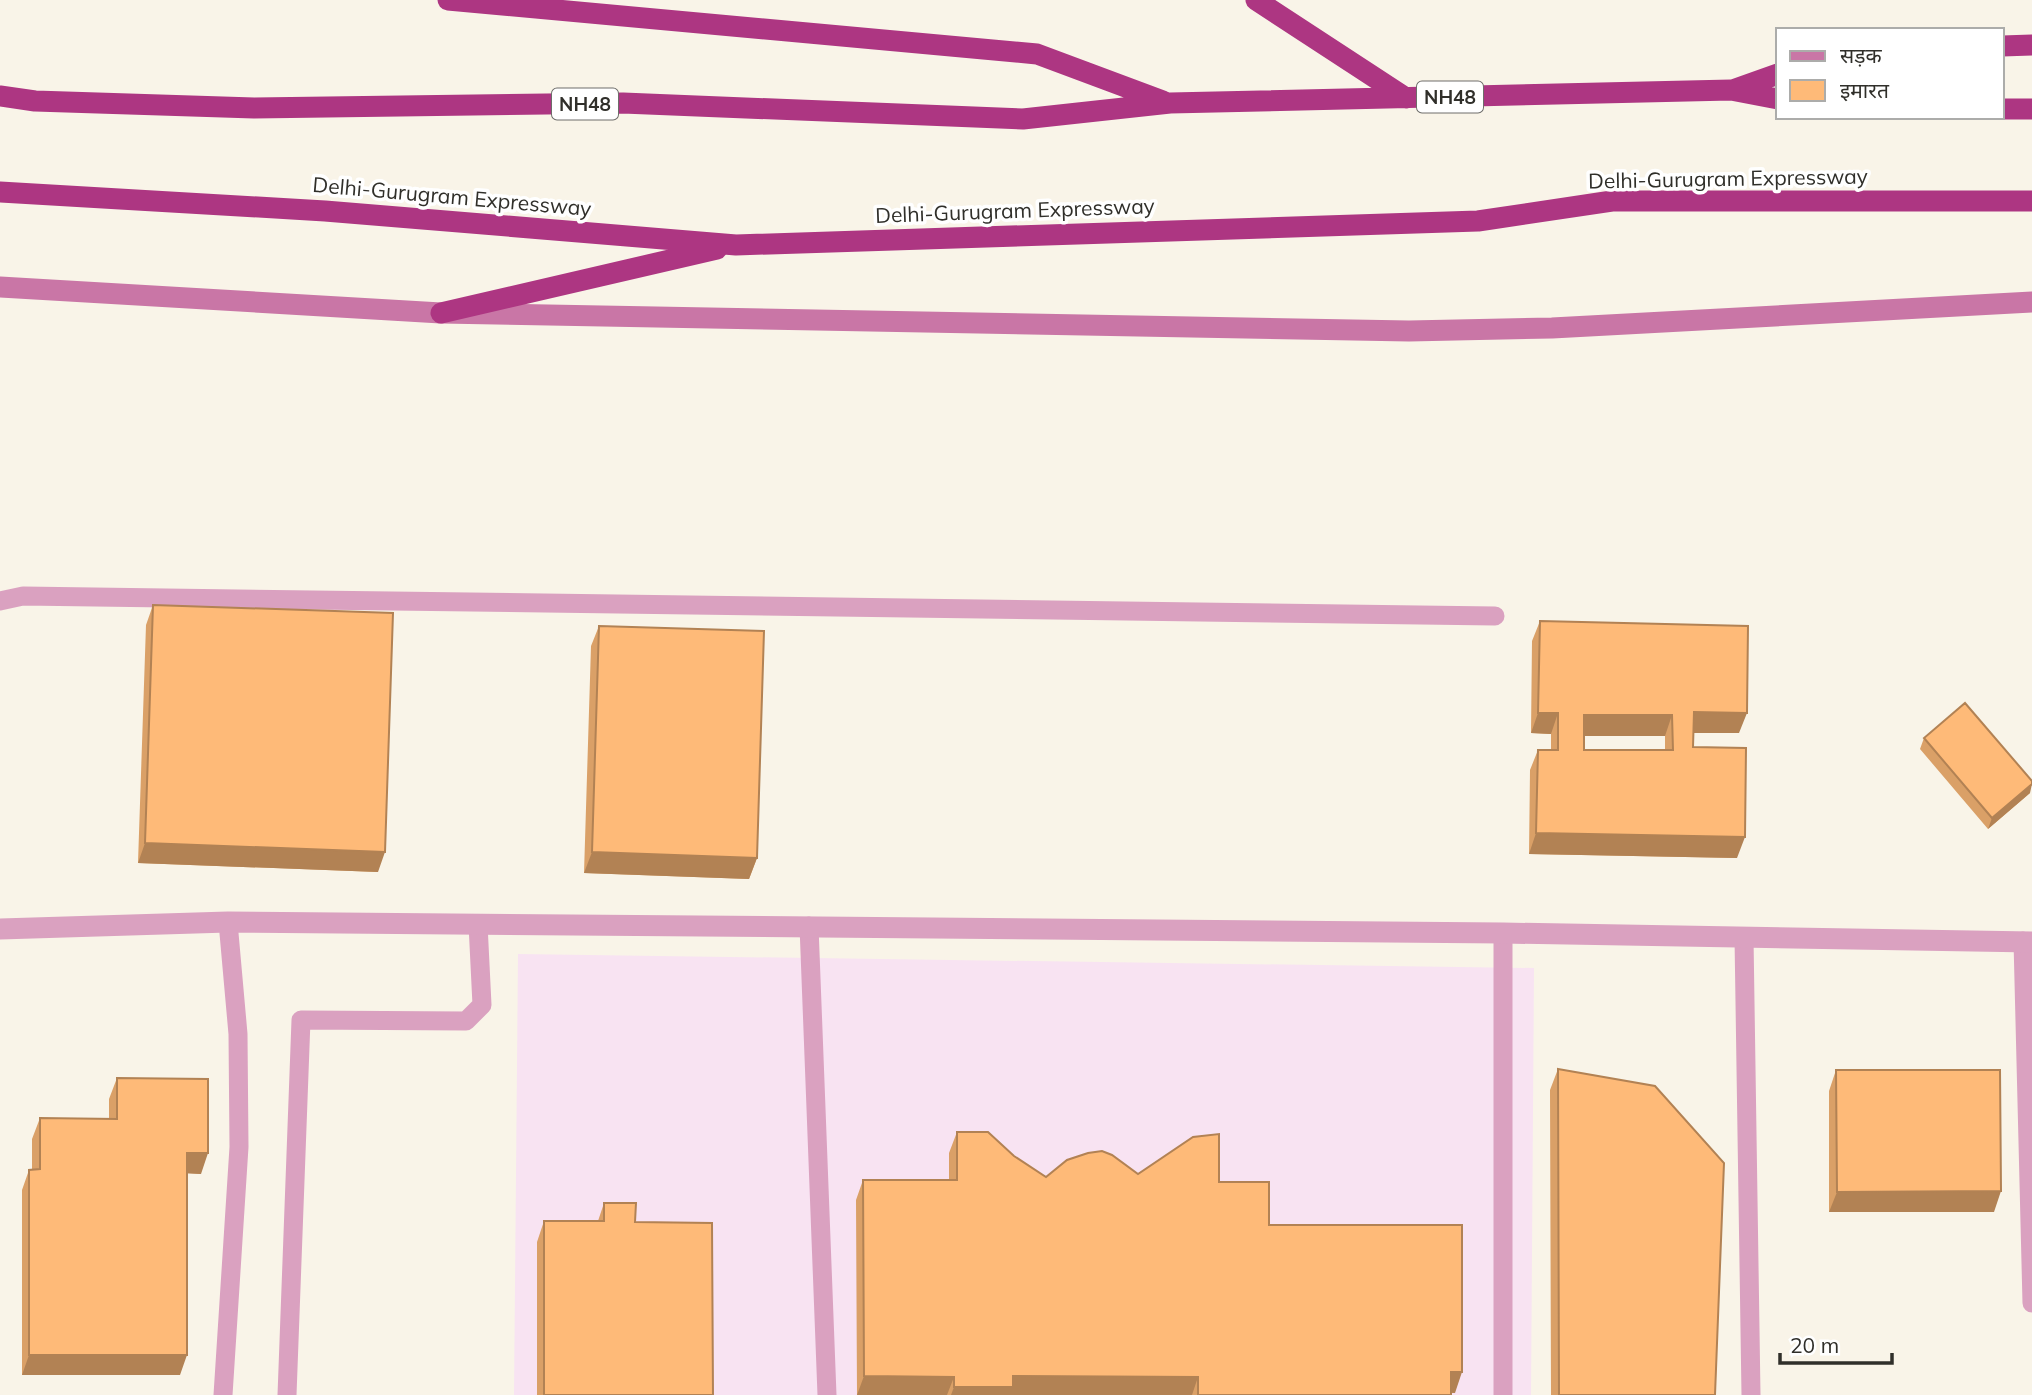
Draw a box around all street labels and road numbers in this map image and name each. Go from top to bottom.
road number: NH48 [1417,82,1483,113]
road number: NH48 [552,88,618,120]
street label: Delhi-Gurugram Expressway [1588,163,1868,193]
street label: Delhi-Gurugram Expressway [312,171,593,221]
street label: Delhi-Gurugram Expressway [875,192,1155,228]

